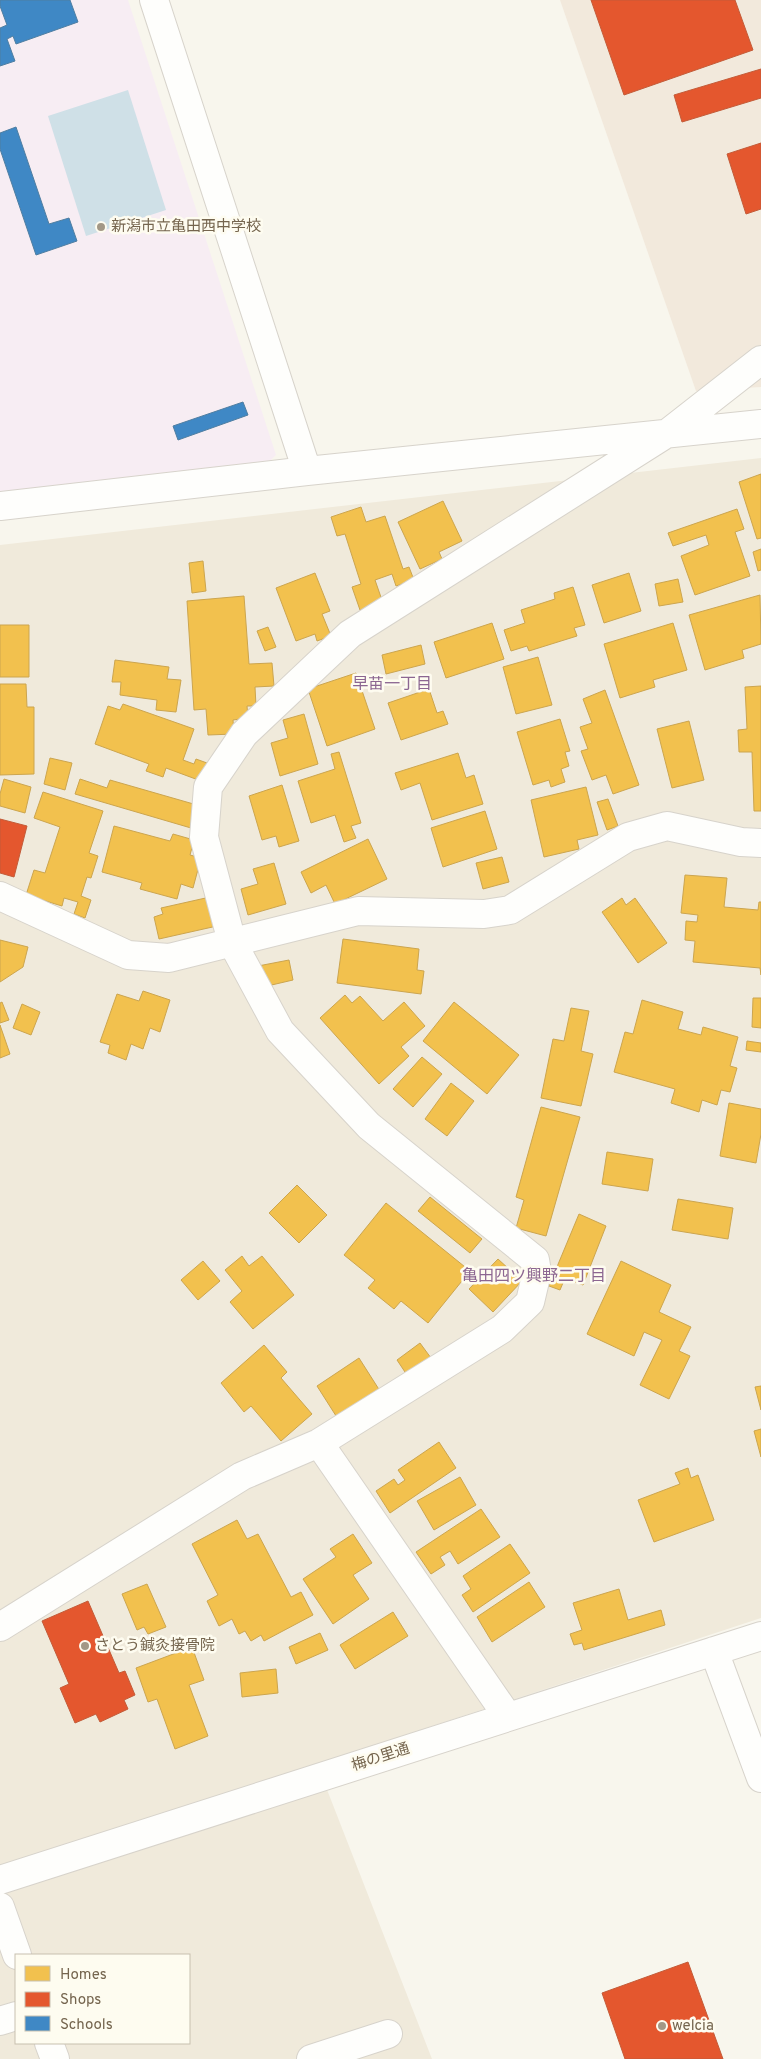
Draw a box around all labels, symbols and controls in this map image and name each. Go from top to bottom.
place label: 新潟市立亀田西中学校 [111,218,261,237]
marker: 新潟市立亀田西中学校 [95,221,107,233]
district label: 早苗一丁目 [352,675,432,695]
district label: 亀田四ツ興野二丁目 [462,1267,606,1287]
place label: さとう鍼灸接骨院 [95,1637,215,1656]
marker: さとう鍼灸接骨院 [79,1640,91,1652]
street label: 梅の里通 [349,1739,412,1776]
legend [15,1954,190,2044]
text: Homes [60,1966,107,1985]
text: Shops [60,1991,101,2010]
text: Schools [60,2016,113,2035]
place label: welcia [672,2017,714,2036]
marker: welcia [656,2020,668,2032]

